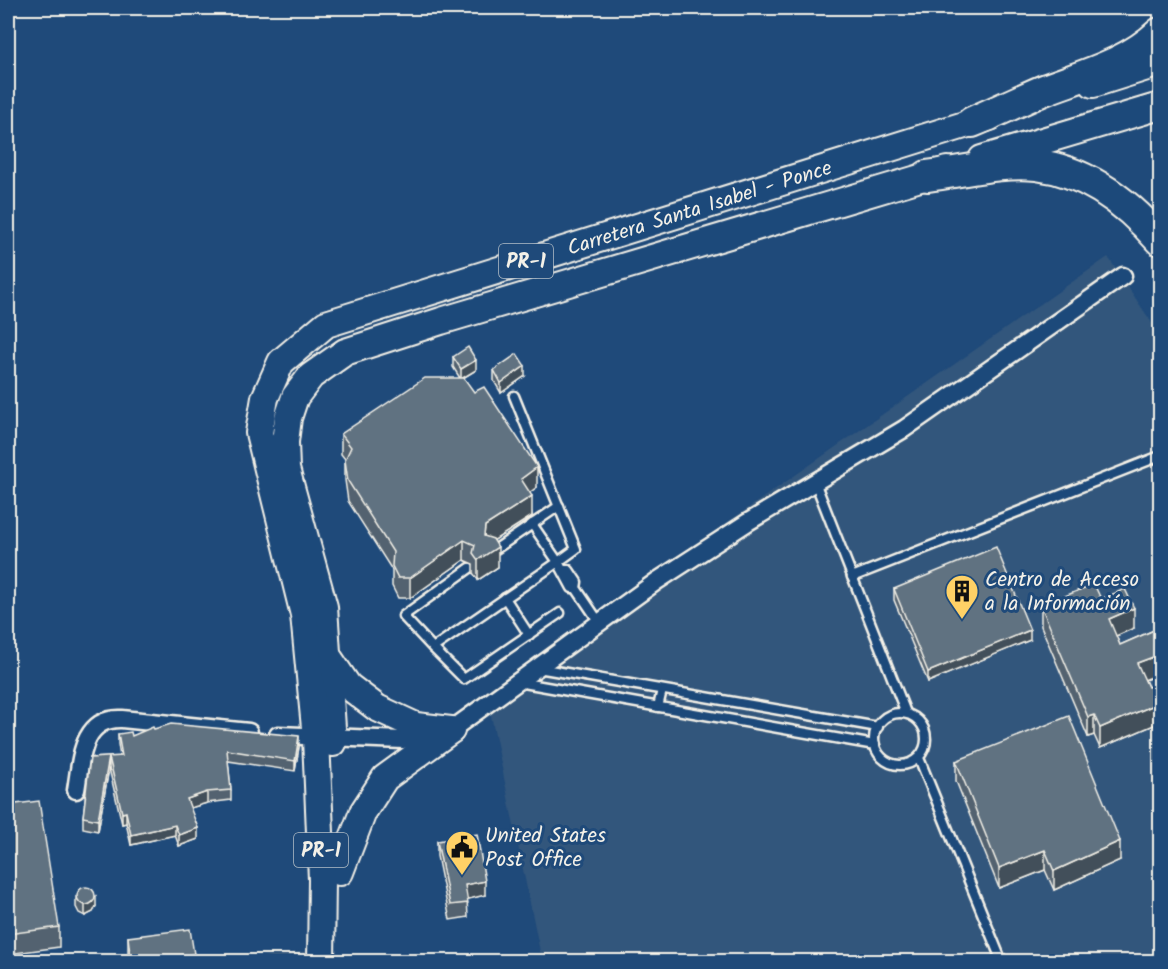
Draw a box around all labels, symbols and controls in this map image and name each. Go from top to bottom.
street label: Carretera Santa Isabel - Ponce [563,152,837,266]
road number: PR-1 [499,244,553,278]
place label: Centro de Acceso a la Información [985,564,1139,621]
building icon: Centro de Acceso a la Información [944,573,980,620]
place label: United States Post Office [485,820,606,877]
public building icon: United States Post Office [444,829,480,876]
road number: PR-1 [294,833,348,867]

